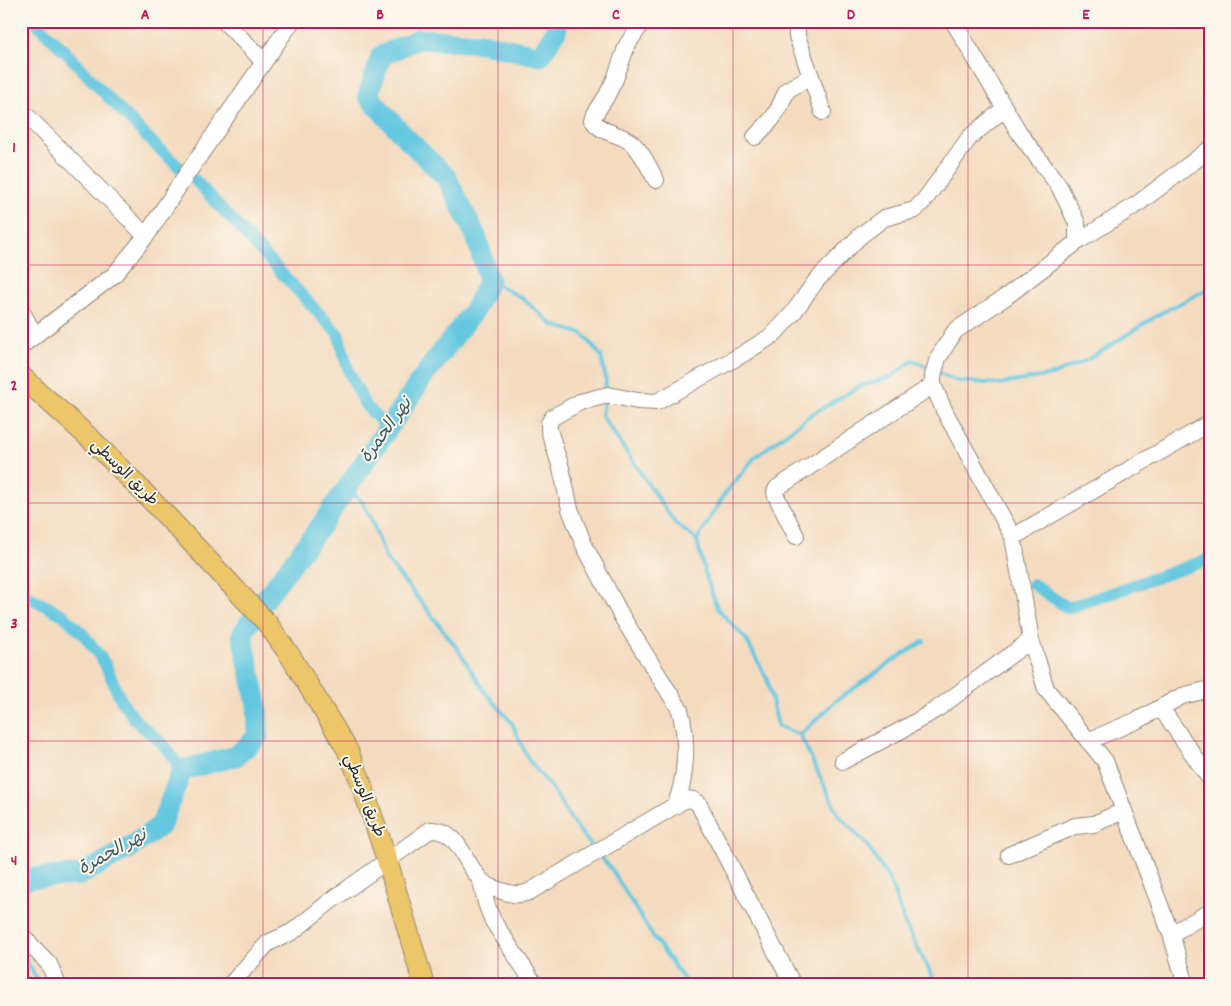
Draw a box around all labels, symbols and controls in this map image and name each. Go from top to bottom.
text: A [141,4,150,27]
text: B [376,4,384,27]
text: C [612,4,620,27]
text: D [847,4,856,27]
text: E [1082,4,1090,27]
text: 1 [12,137,16,160]
text: 2 [11,375,18,398]
water label: نهر الحمرة [355,391,421,469]
street label: طريق الوسطي [84,434,163,513]
text: 3 [10,613,18,636]
street label: طريق الوسطي [337,751,390,841]
water label: نهر الحمرة [74,823,154,882]
text: 4 [11,850,17,873]

